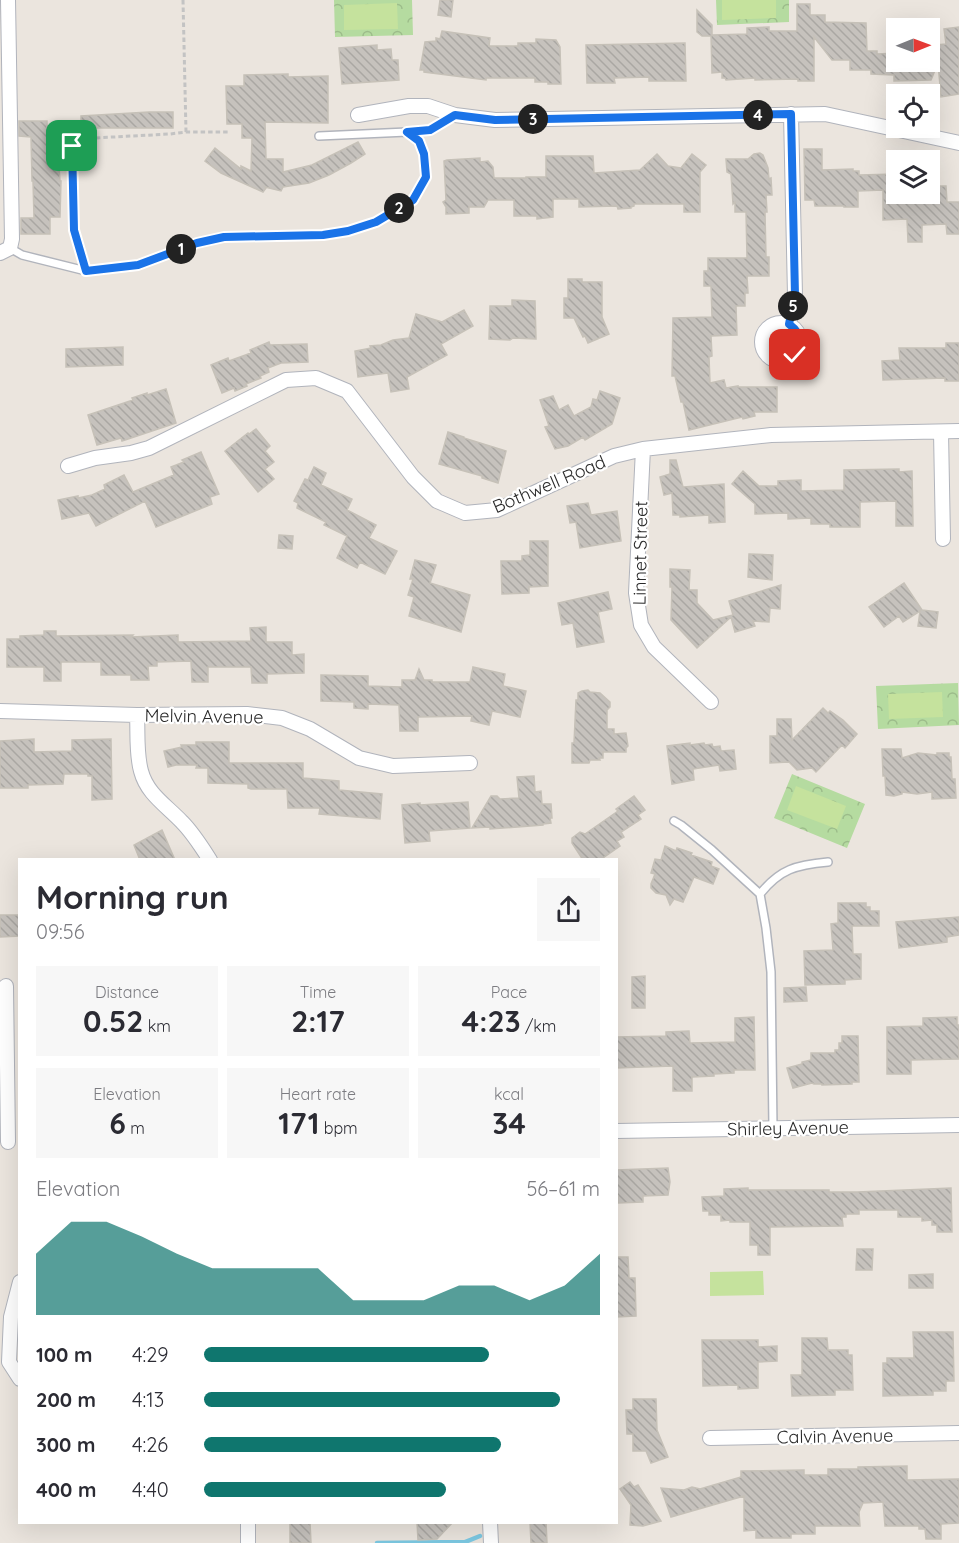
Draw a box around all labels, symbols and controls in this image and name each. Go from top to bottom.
north arrow [886,18,940,72]
map controls [886,18,940,204]
button: locate [886,84,940,138]
pin: 4 [743,100,773,130]
pin: 3 [518,104,548,134]
text: 4 [753,105,763,125]
text: 3 [529,109,537,129]
pin [46,120,97,171]
icon: arrive [55,129,88,162]
button: layers [886,150,940,204]
pin: 2 [384,193,414,223]
text: 2 [394,198,404,218]
pin: 1 [166,234,196,264]
text: 1 [178,239,184,259]
pin: 5 [778,291,808,321]
text: 5 [788,296,798,316]
pin [769,329,820,380]
icon: check [778,338,811,371]
street label: Bothwell Road [489,450,609,518]
street label: Linnet Street [628,500,652,606]
street label: Melvin Avenue [144,703,264,729]
text: Morning run [36,876,229,917]
button: share [537,878,600,941]
text: 09:56 [36,919,84,944]
text: Distance [95,982,159,1002]
text: Time [300,982,336,1002]
text: Pace [491,982,527,1002]
text: 0.52 [83,1002,143,1040]
text: 2:17 [291,1002,345,1040]
text: 4:23 [462,1002,521,1040]
text: km [143,1016,171,1036]
text: /km [521,1016,556,1036]
text: Elevation [93,1084,161,1104]
text: Heart rate [280,1084,356,1104]
text: kcal [494,1084,524,1104]
text: 6 [109,1104,126,1142]
text: 171 [278,1104,319,1142]
text: 34 [492,1104,526,1142]
street label: Shirley Avenue [727,1115,849,1141]
text: m [126,1118,145,1138]
text: bpm [319,1118,358,1138]
text: Elevation [36,1176,120,1201]
text: 56–61 m [526,1176,600,1201]
text: 100 m [36,1342,92,1367]
text: 4:29 [132,1342,169,1367]
text: 200 m [36,1387,96,1412]
text: 4:13 [132,1387,164,1412]
street label: Calvin Avenue [777,1423,893,1449]
text: 300 m [36,1432,95,1457]
text: 4:26 [132,1432,168,1457]
text: 400 m [36,1477,96,1502]
text: 4:40 [132,1477,169,1502]

